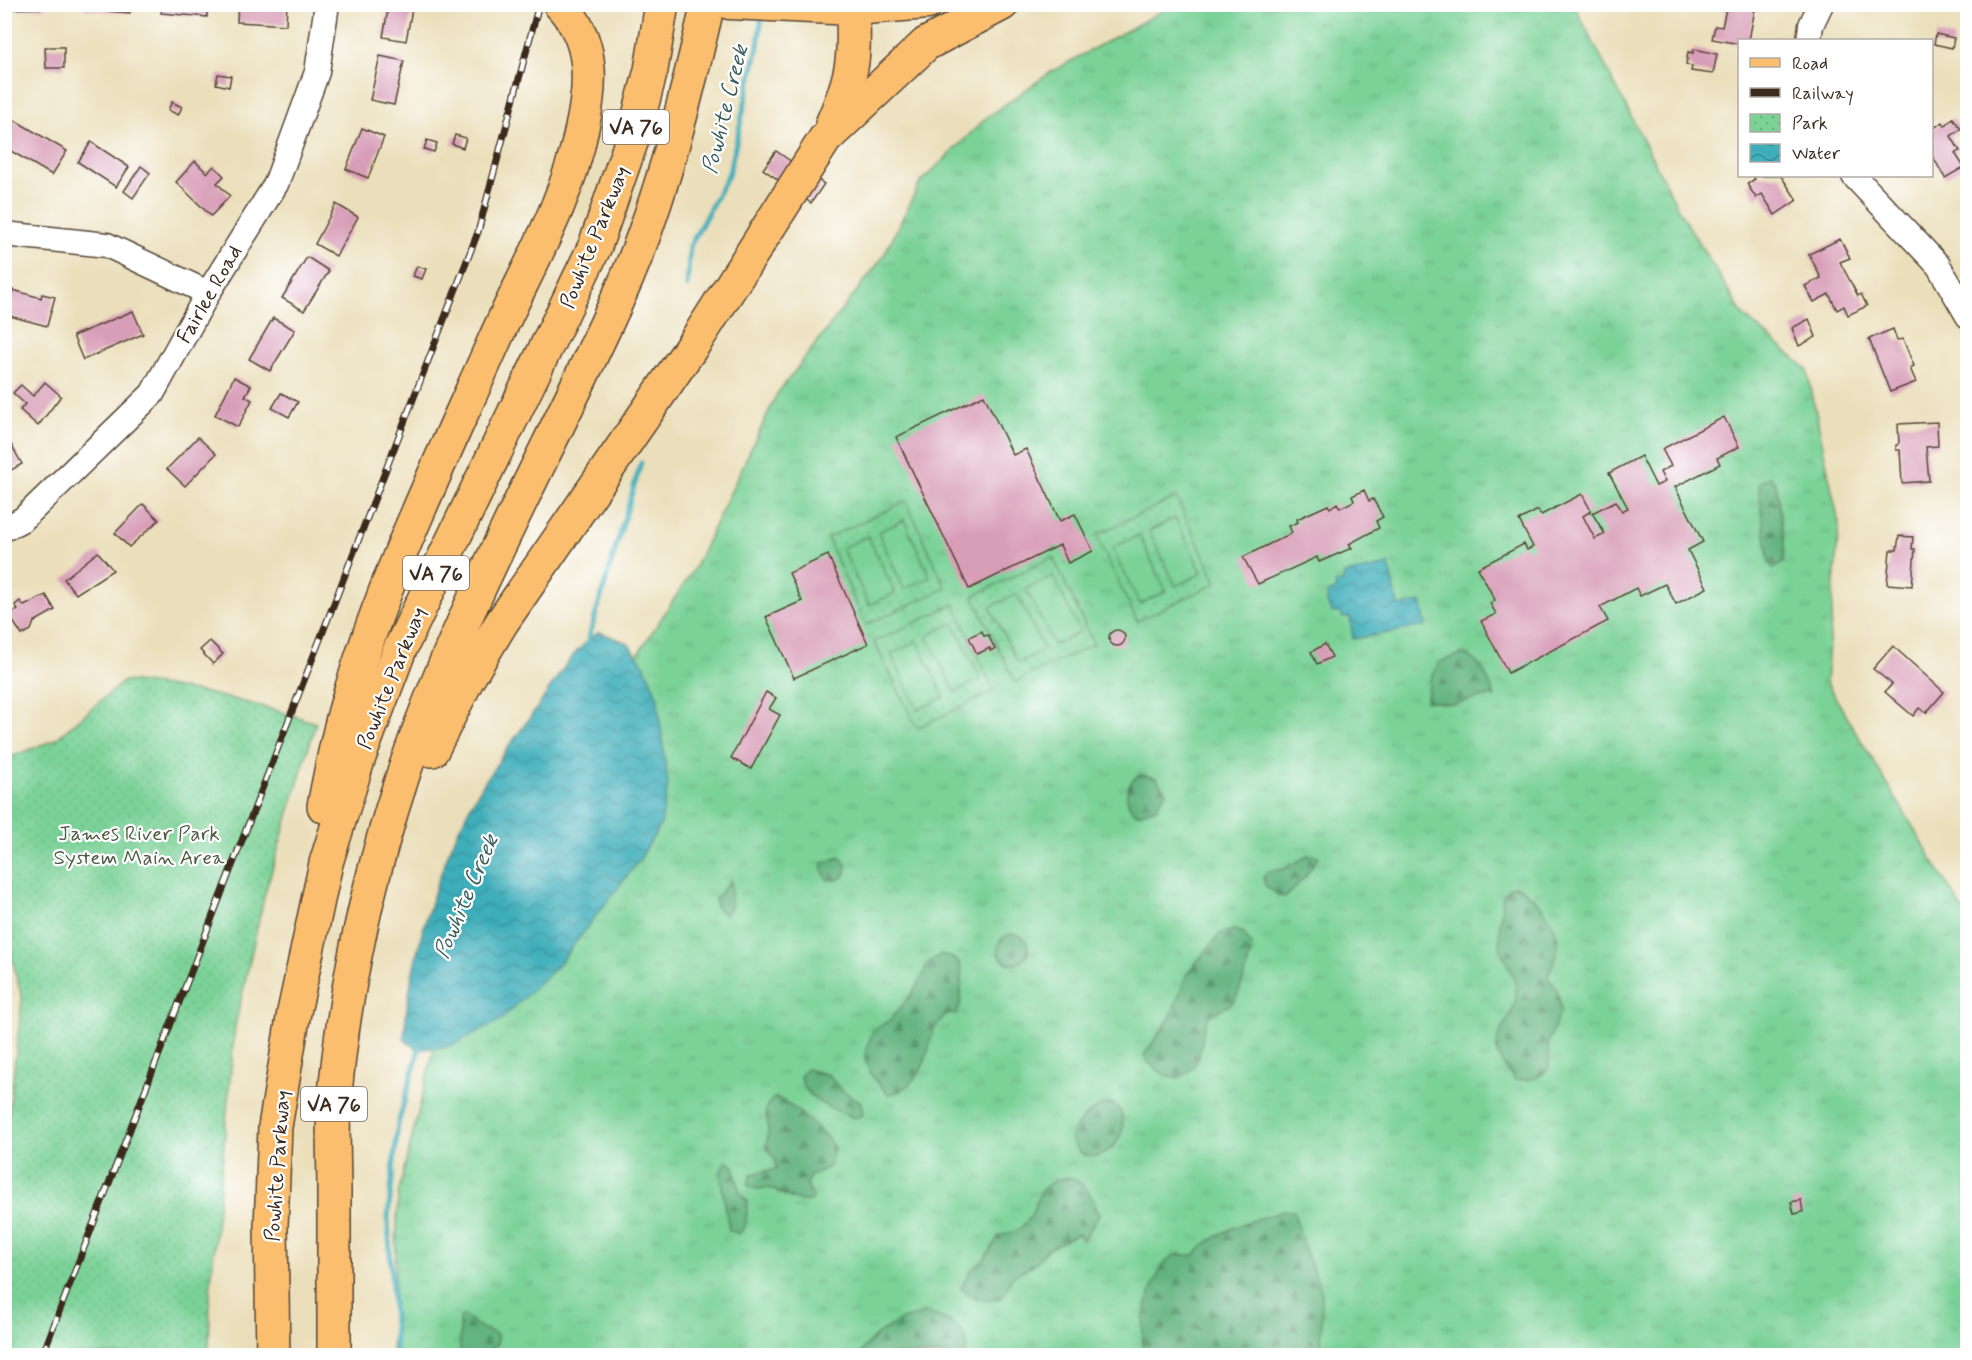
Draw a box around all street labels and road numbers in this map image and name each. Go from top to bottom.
road number: VA 76 [603,110,669,144]
street label: Powhite Parkway [554,162,636,313]
street label: Fairlee Road [170,240,249,349]
road number: VA 76 [403,556,469,590]
street label: Powhite Parkway [351,603,433,754]
road number: VA 76 [301,1087,367,1121]
street label: Powhite Parkway [259,1090,297,1243]

